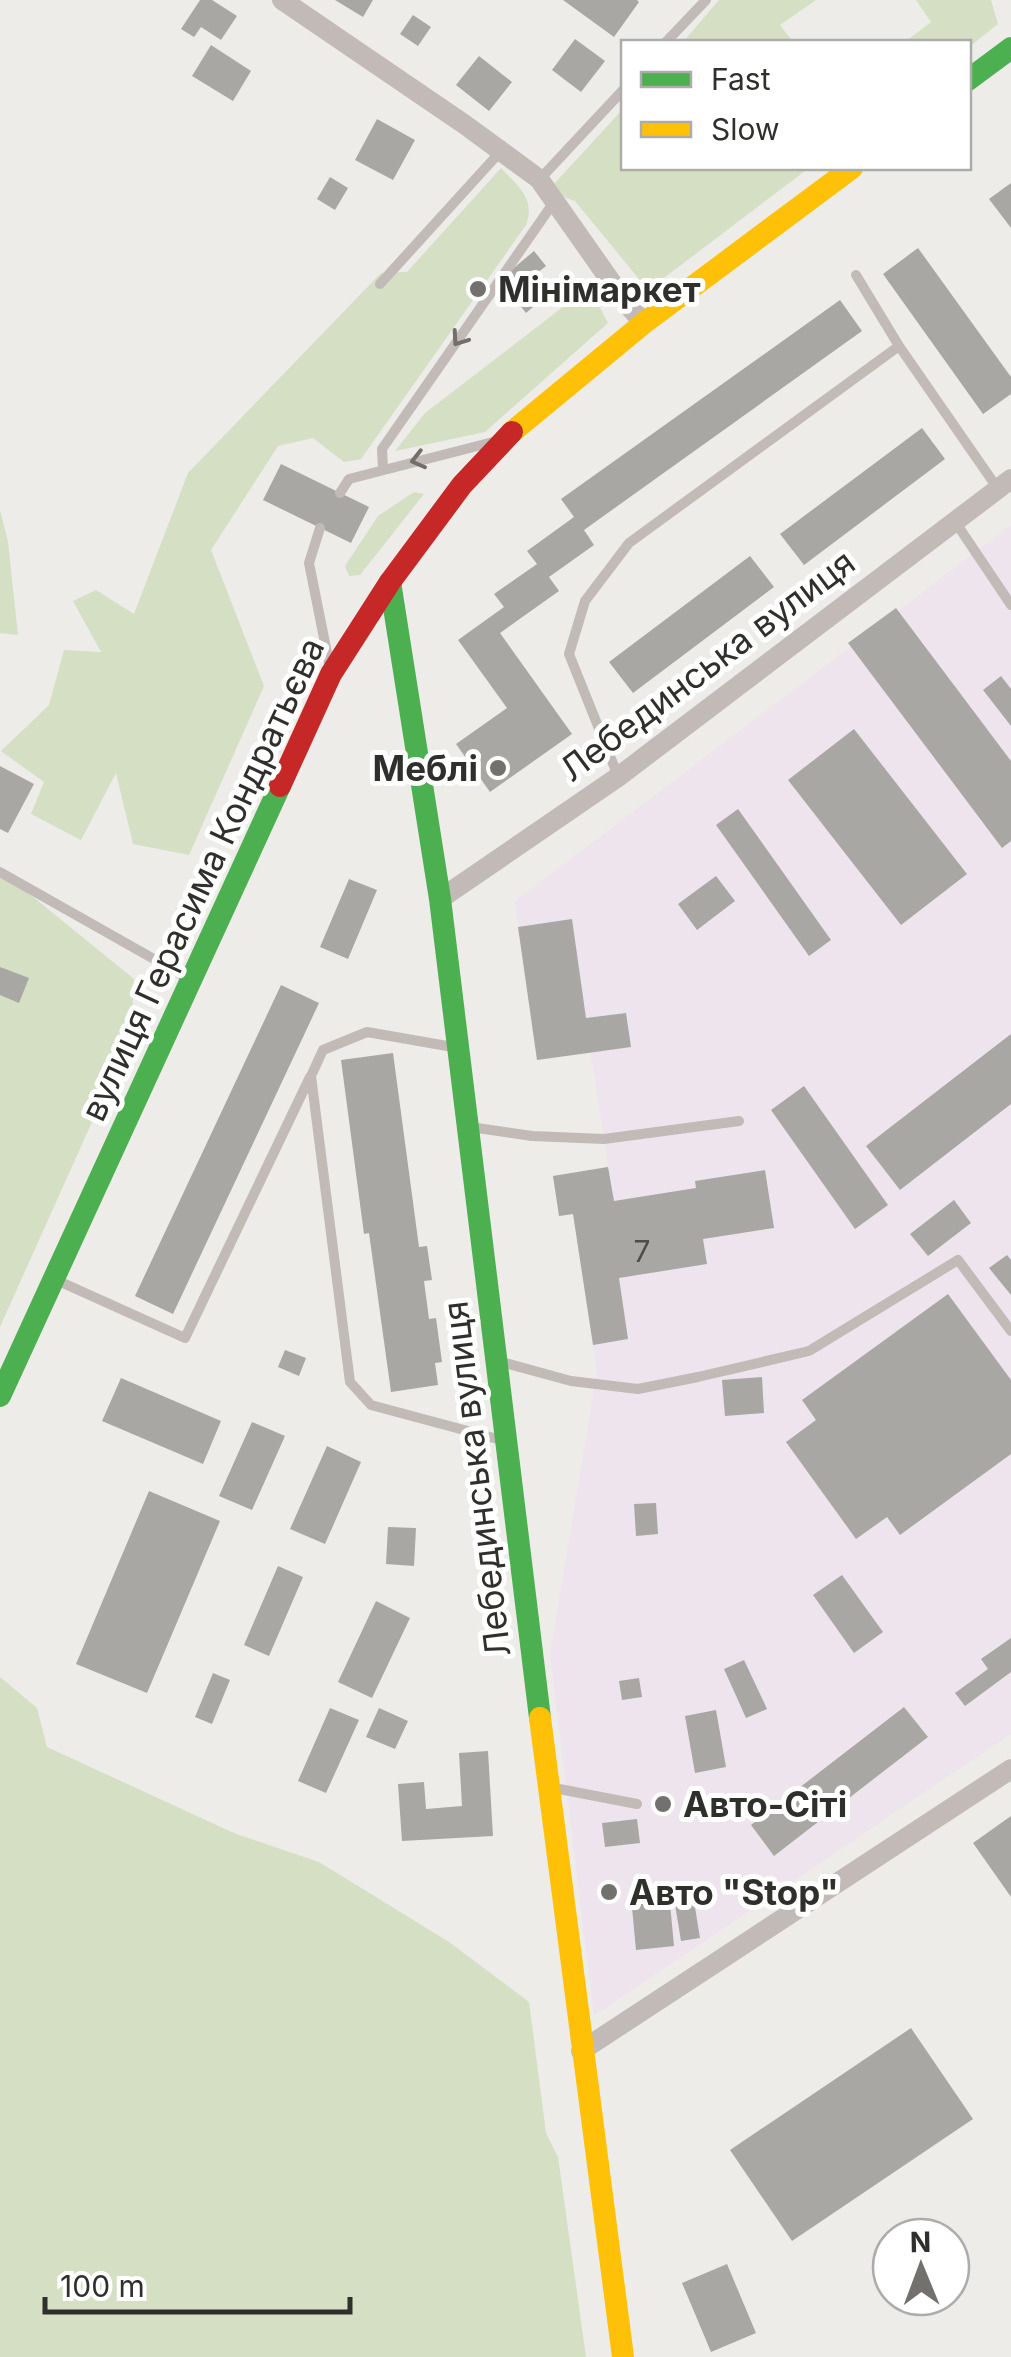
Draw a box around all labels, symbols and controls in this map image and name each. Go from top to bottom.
legend [621,40,971,170]
text: Fast [711,61,771,97]
text: Slow [711,111,780,147]
place label: Мінімаркет [498,268,701,310]
marker: Мінімаркет [467,278,489,300]
one-way arrow [453,327,471,346]
one-way arrow [410,449,427,470]
street label: Лебединська вулиця [551,540,863,790]
street label: вулиця Герасима Кондратьєва [71,631,333,1127]
place label: Меблі [373,747,478,789]
marker: Меблі [487,757,509,779]
house number: 7 [634,1233,650,1269]
street label: Лебединська вулиця [433,1299,519,1659]
place label: Авто-Сіті [683,1783,847,1825]
marker: Авто-Сіті [652,1793,674,1815]
place label: Авто "Stop" [629,1871,839,1913]
marker: Авто "Stop" [598,1881,620,1903]
north arrow [871,2217,971,2317]
text: N [910,2225,932,2259]
scale bar [45,2252,350,2314]
text: 100 m [60,2268,145,2304]

